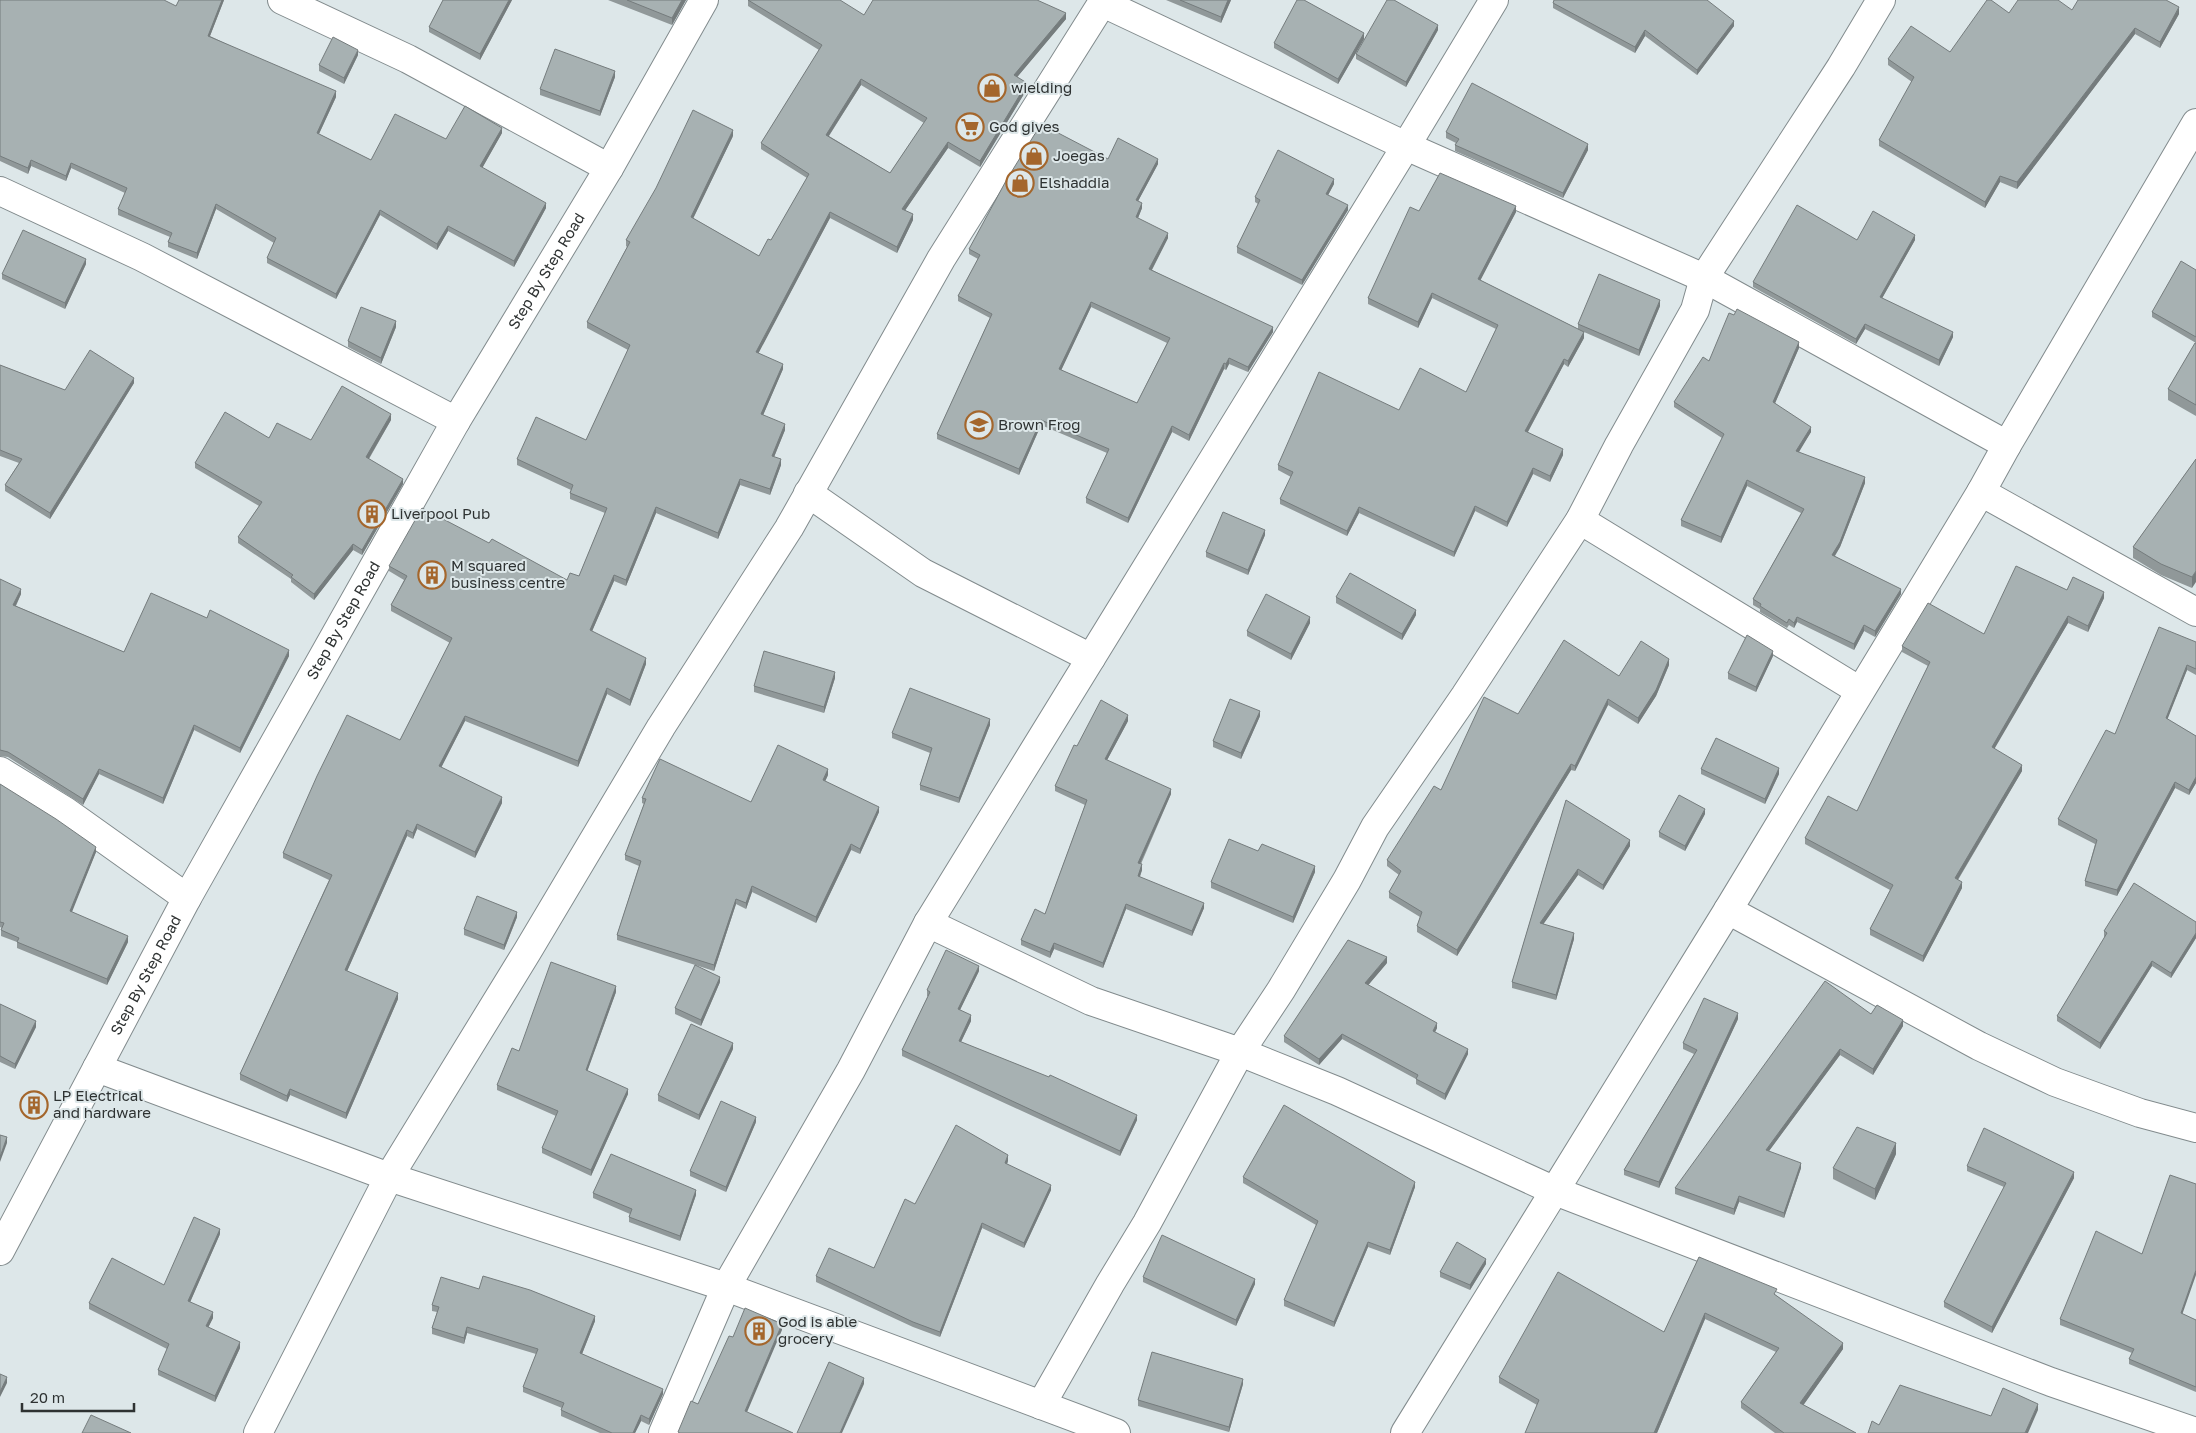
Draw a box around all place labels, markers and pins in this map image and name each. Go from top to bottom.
shop icon: wielding [977,73,1007,103]
place label: wielding [1011,78,1072,96]
supermarket icon: God gives [955,112,985,142]
place label: God gives [989,117,1060,135]
shop icon: Joegas [1019,141,1049,171]
place label: Joegas [1053,146,1105,164]
shop icon: Elshaddia [1005,168,1035,198]
place label: Elshaddia [1039,173,1110,191]
school or university icon: Brown Frog [964,410,994,440]
place label: Brown Frog [998,415,1081,433]
building icon: Liverpool Pub [357,499,387,529]
place label: Liverpool Pub [391,504,490,522]
place label: M squared business centre [451,556,565,591]
building icon: M squared business centre [417,560,447,590]
place label: LP Electrical and hardware [53,1086,151,1121]
building icon: LP Electrical and hardware [19,1090,49,1120]
place label: God is able grocery [778,1312,858,1347]
building icon: God is able grocery [744,1316,774,1346]

